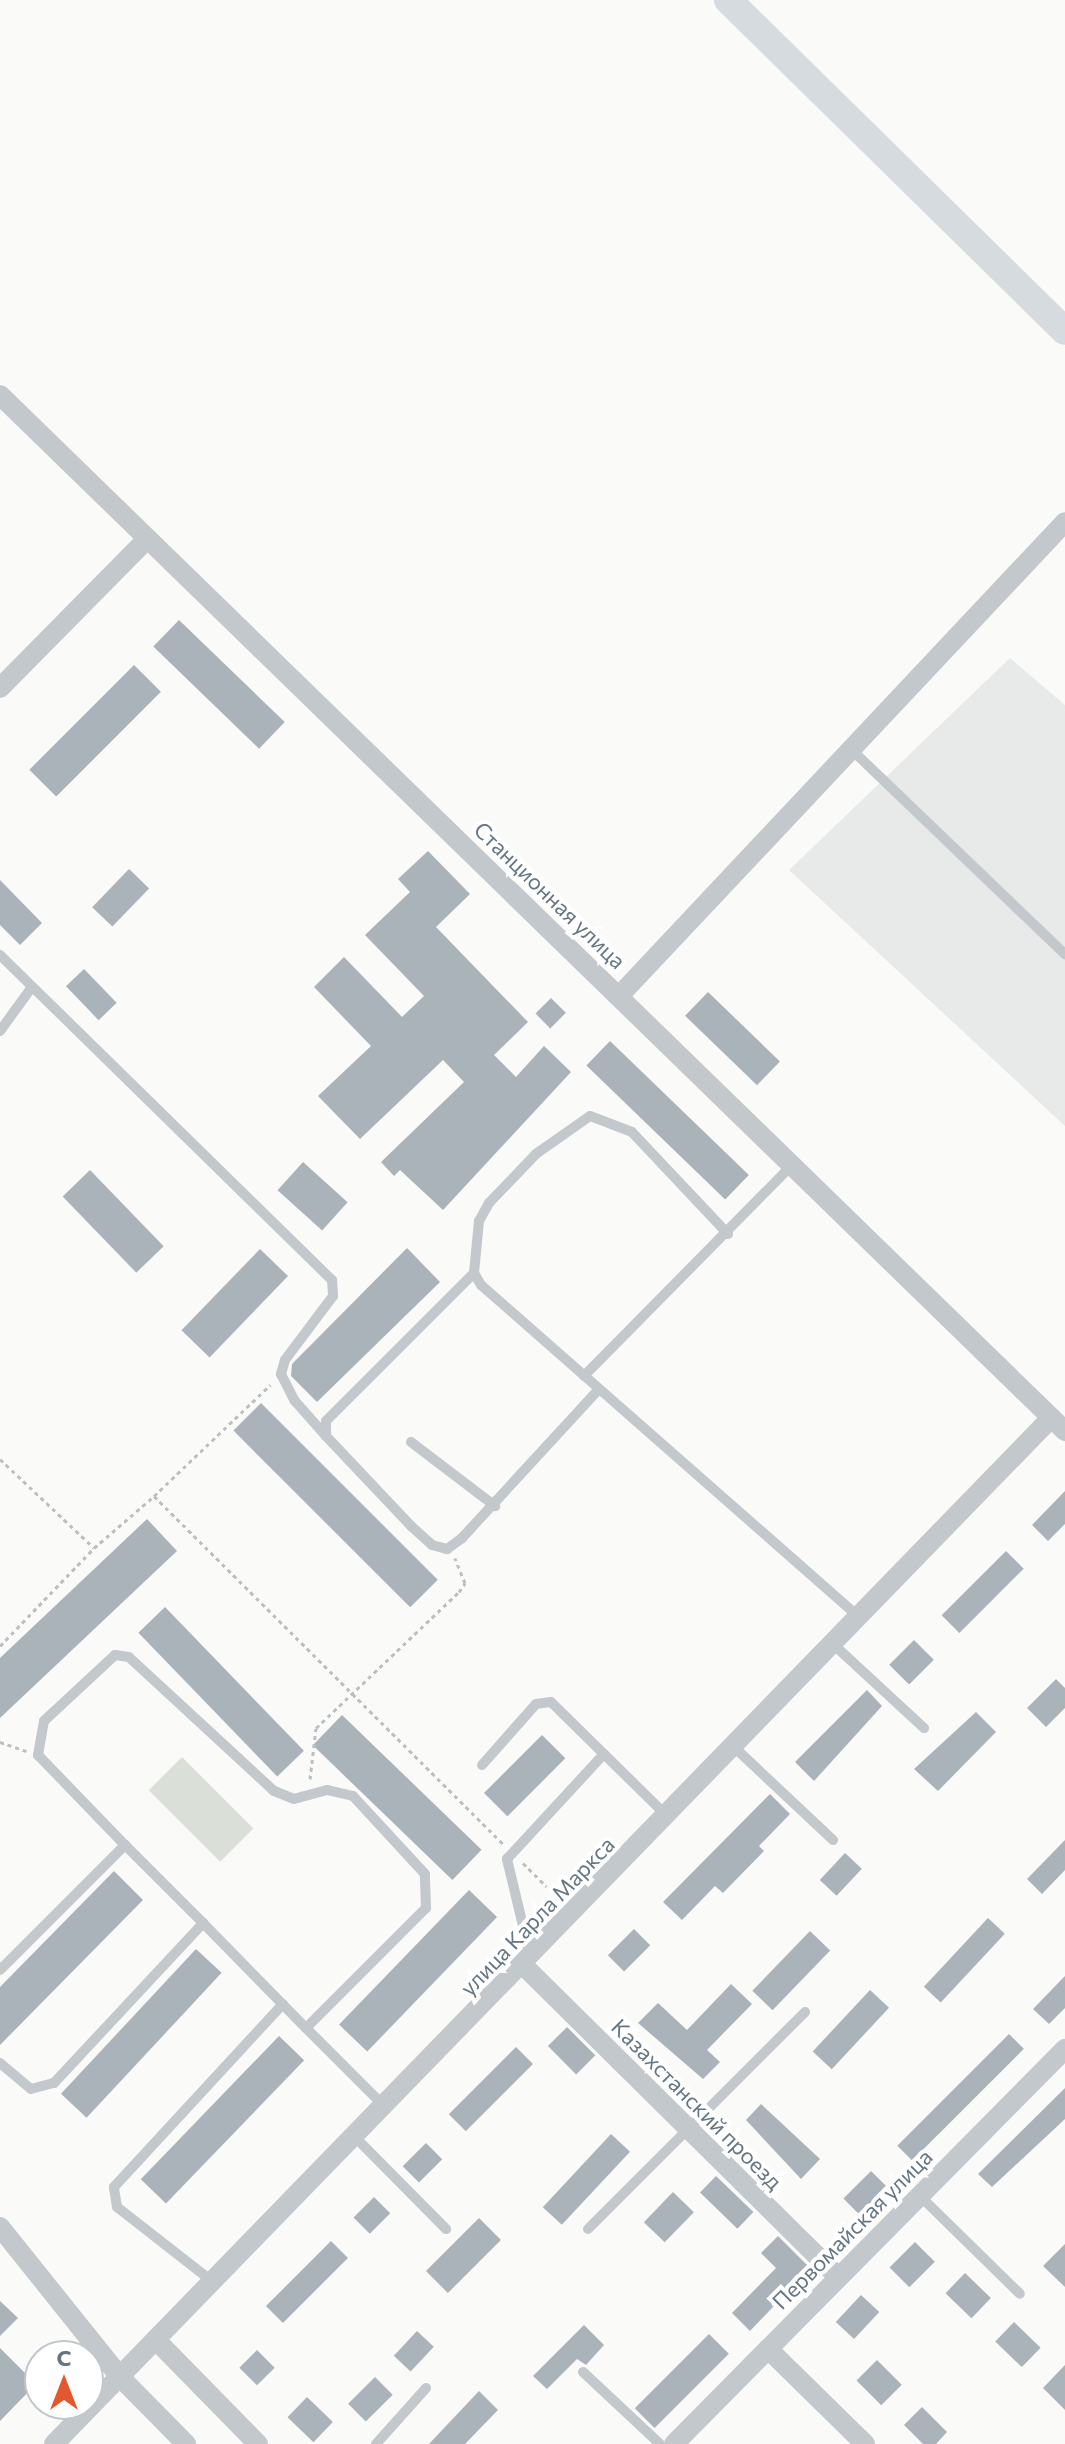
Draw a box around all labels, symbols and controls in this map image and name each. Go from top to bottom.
street label: Станционная улица [469,816,631,974]
street label: улица Карла Маркса [454,1831,620,2001]
street label: Казахстанский проезд [606,2013,788,2195]
street label: Первомайская улица [767,2144,937,2314]
north arrow [24,2340,104,2420]
text: С [56,2344,72,2371]

